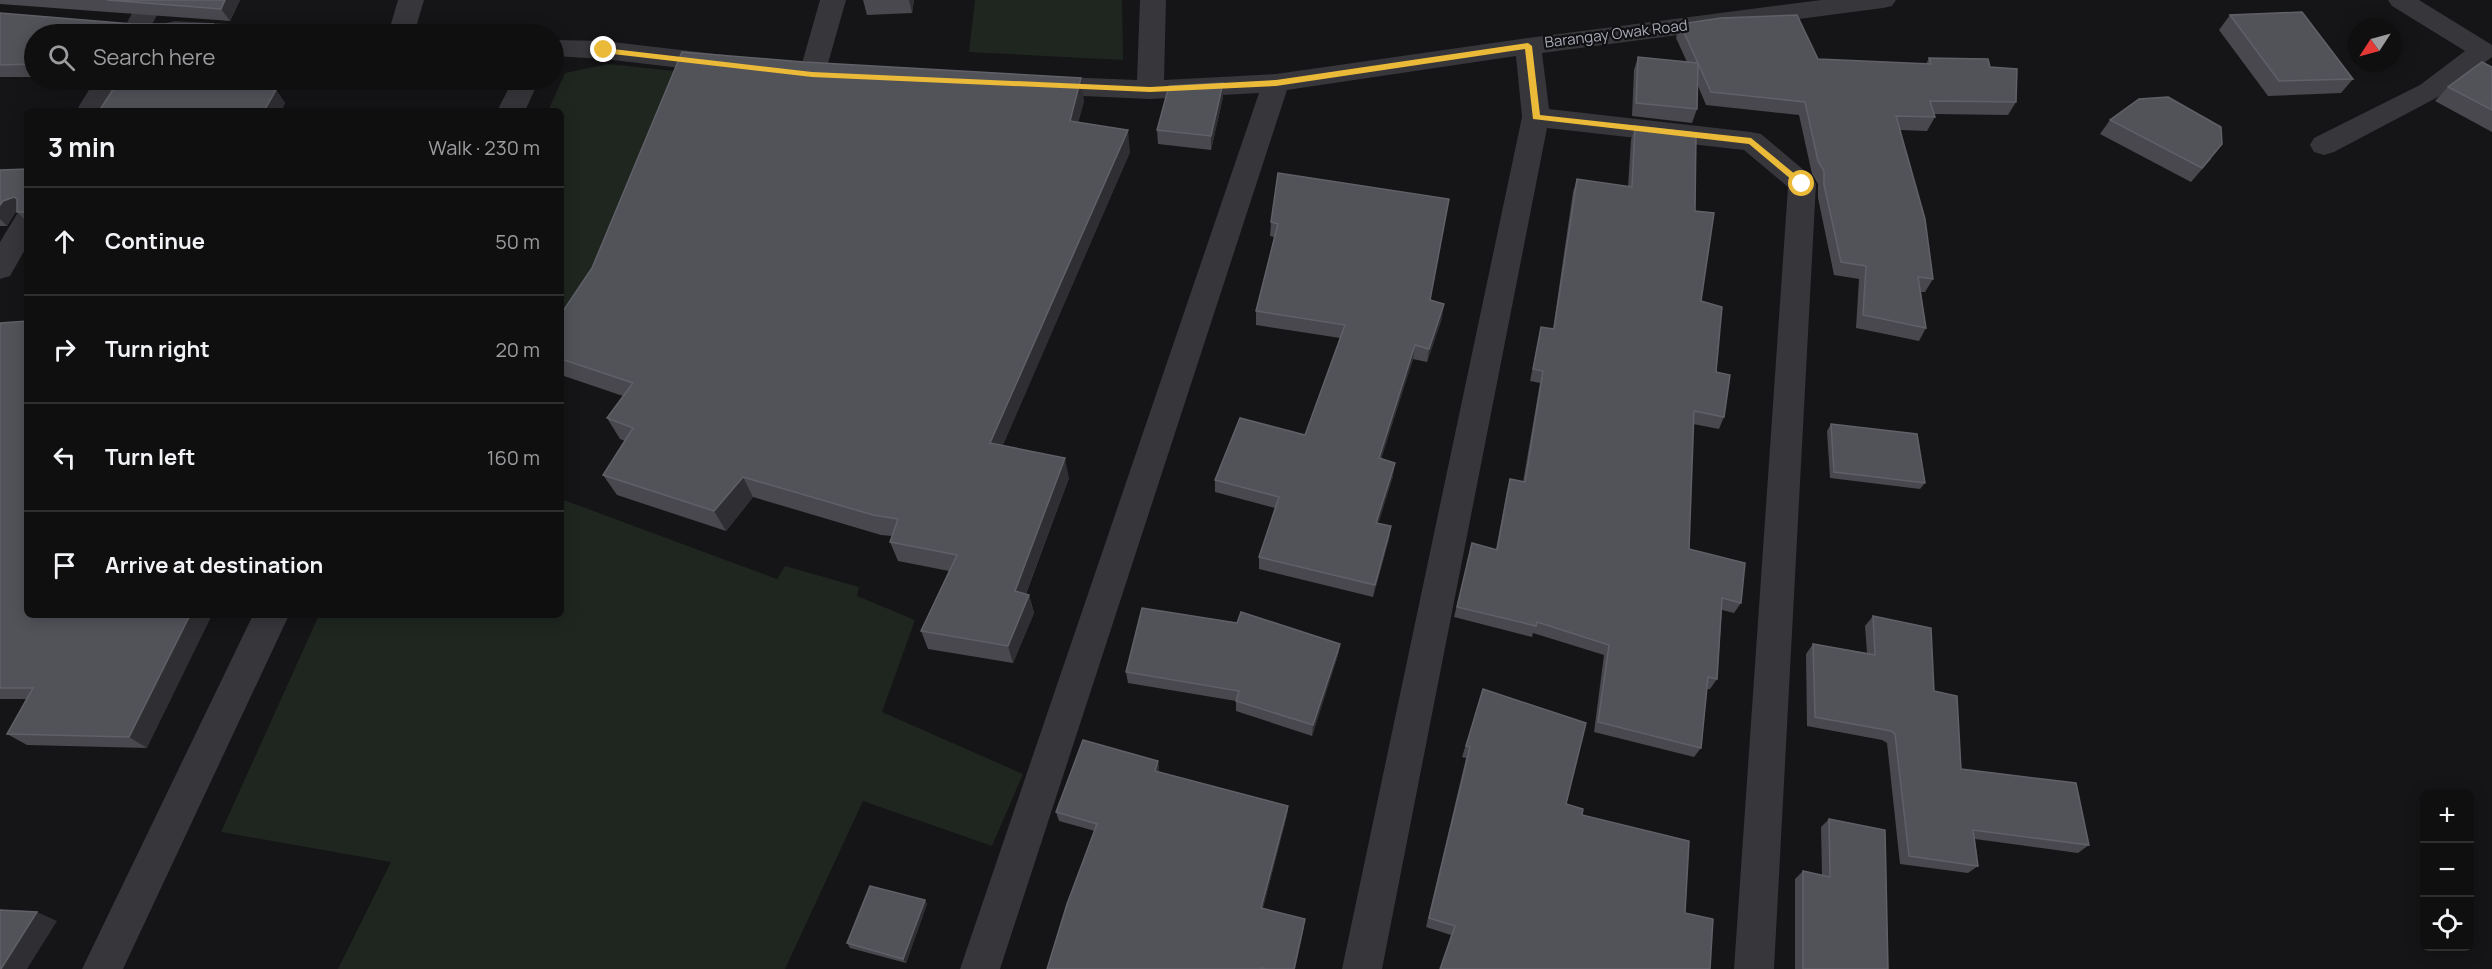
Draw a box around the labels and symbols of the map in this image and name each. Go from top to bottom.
street label: Barangay Owak Road [1543,14,1689,53]
north arrow [2348,18,2402,72]
route end [590,36,616,62]
route start [1788,170,1814,196]

